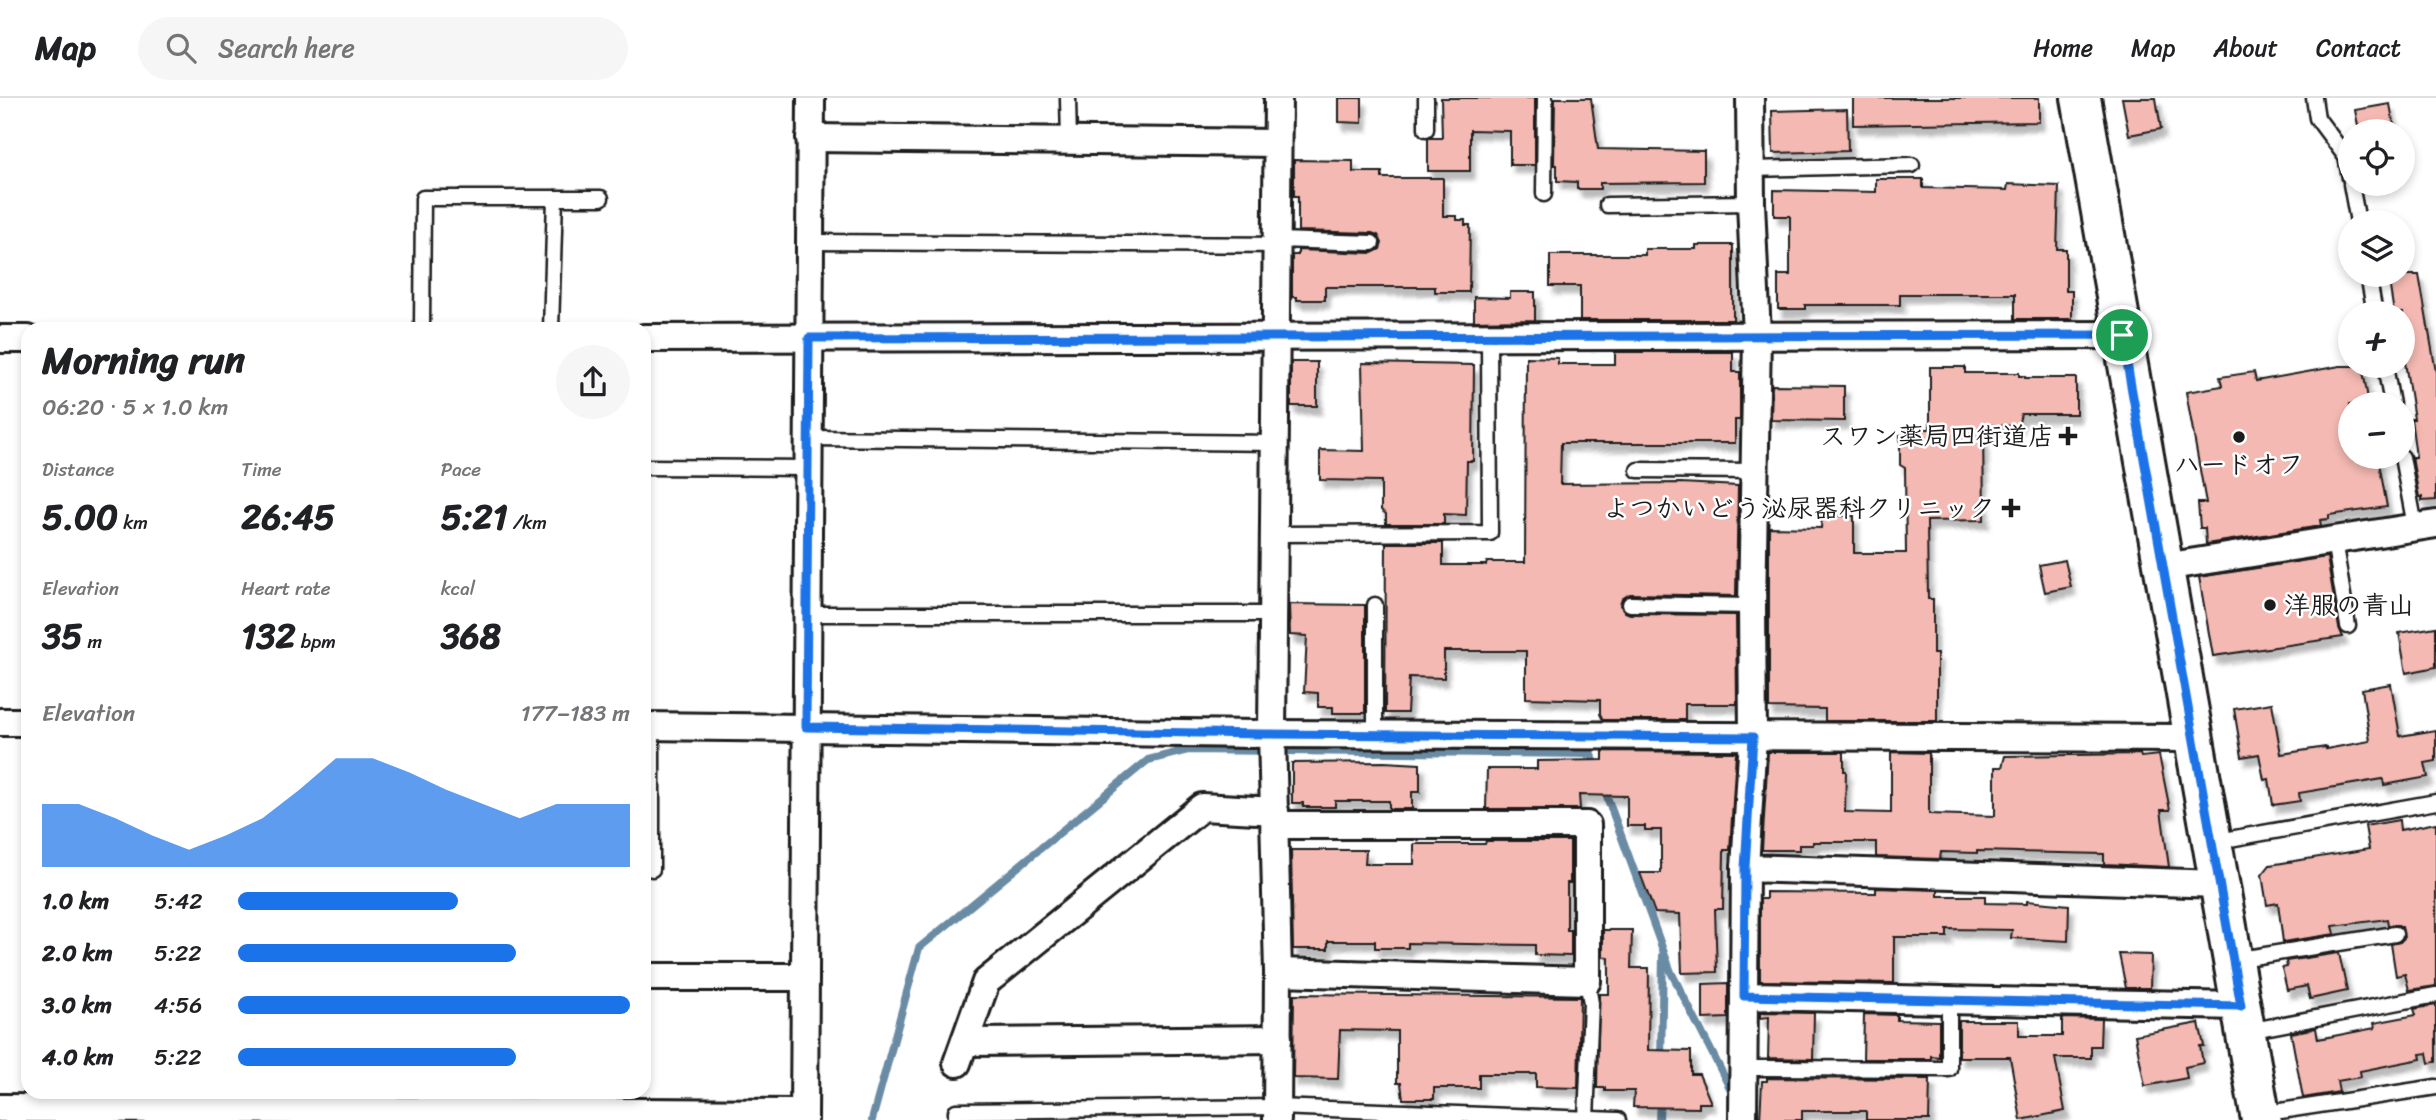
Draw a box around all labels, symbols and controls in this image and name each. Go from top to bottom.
search box [138,17,628,80]
text: Map [35,19,96,77]
text: Search here [218,25,355,71]
text: Home [2033,27,2093,69]
text: Map [2131,27,2175,69]
text: About [2213,27,2278,69]
text: Contact [2316,27,2401,69]
icon: search [162,29,200,67]
map controls [2338,119,2415,469]
button: locate [2338,119,2415,196]
button: layers [2338,210,2415,287]
button: + [2338,301,2415,378]
pin [2092,305,2152,365]
icon: arrive [2103,316,2141,354]
text: Morning run [42,327,245,394]
button: share [556,345,630,419]
text: 06:20 · 5 × 1.0 km [42,387,228,428]
button: − [2338,392,2415,469]
place label: スワン薬局四街道店 [1820,413,2054,459]
marker: スワン薬局四街道店 [2060,428,2076,444]
marker: ハードオフ [2231,429,2247,445]
place label: ハードオフ [2174,441,2304,487]
text: Distance [42,453,114,486]
text: Time [241,453,282,486]
text: Pace [441,453,481,486]
place label: よつかいどう泌尿器科クリニック [1603,485,1995,531]
text: 5.00 [42,486,118,548]
text: 26:45 [241,486,335,548]
text: 5:21 [441,486,508,548]
marker: よつかいどう泌尿器科クリニック [2001,498,2021,518]
text: km [118,506,148,539]
text: /km [508,506,547,539]
text: Elevation [42,572,119,605]
text: Heart rate [241,572,331,605]
text: kcal [441,572,475,605]
place label: 洋服の青山 [2284,582,2414,628]
marker: 洋服の青山 [2262,597,2278,613]
text: 35 [42,605,83,667]
text: 132 [241,605,296,667]
text: 368 [441,605,501,667]
text: m [83,625,102,658]
text: bpm [296,625,336,658]
text: Elevation [42,693,135,734]
text: 177–183 m [521,693,630,734]
text: 1.0 km [42,881,109,922]
text: 5:42 [154,881,203,922]
text: 2.0 km [42,933,113,974]
text: 5:22 [154,933,202,974]
text: 3.0 km [42,985,112,1026]
text: 4:56 [154,985,202,1026]
text: 4.0 km [42,1037,114,1078]
text: 5:22 [154,1037,202,1078]

